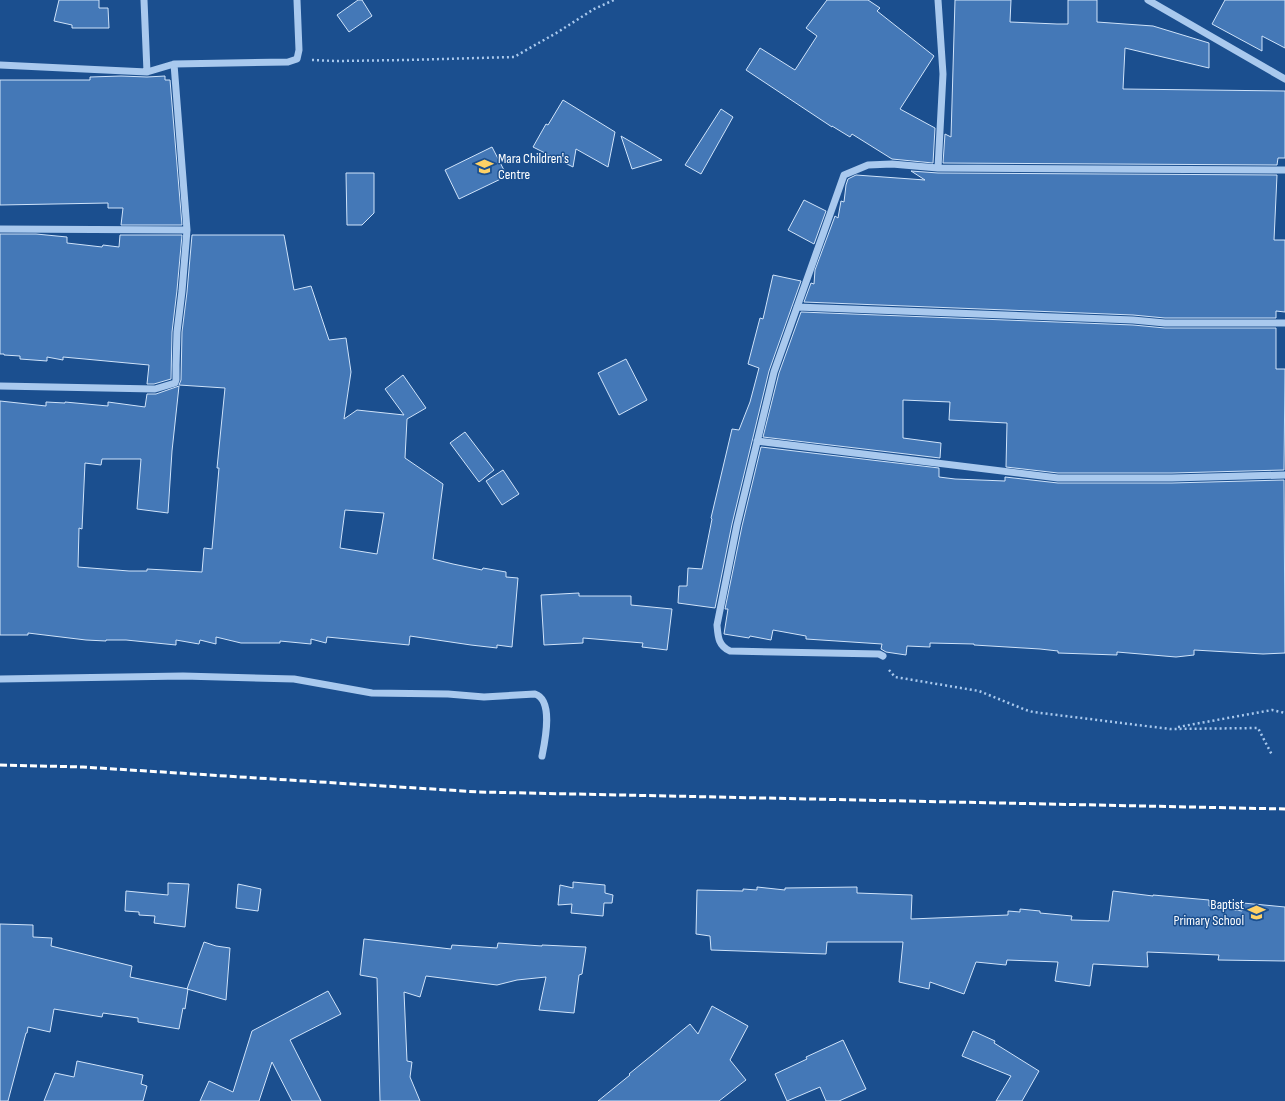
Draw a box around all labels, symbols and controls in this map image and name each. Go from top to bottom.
place label: Mara Children's Centre [498,150,569,183]
school or university icon: Mara Children's Centre [475,156,495,176]
place label: Baptist Primary School [1174,896,1244,929]
school or university icon: Baptist Primary School [1247,902,1267,922]

